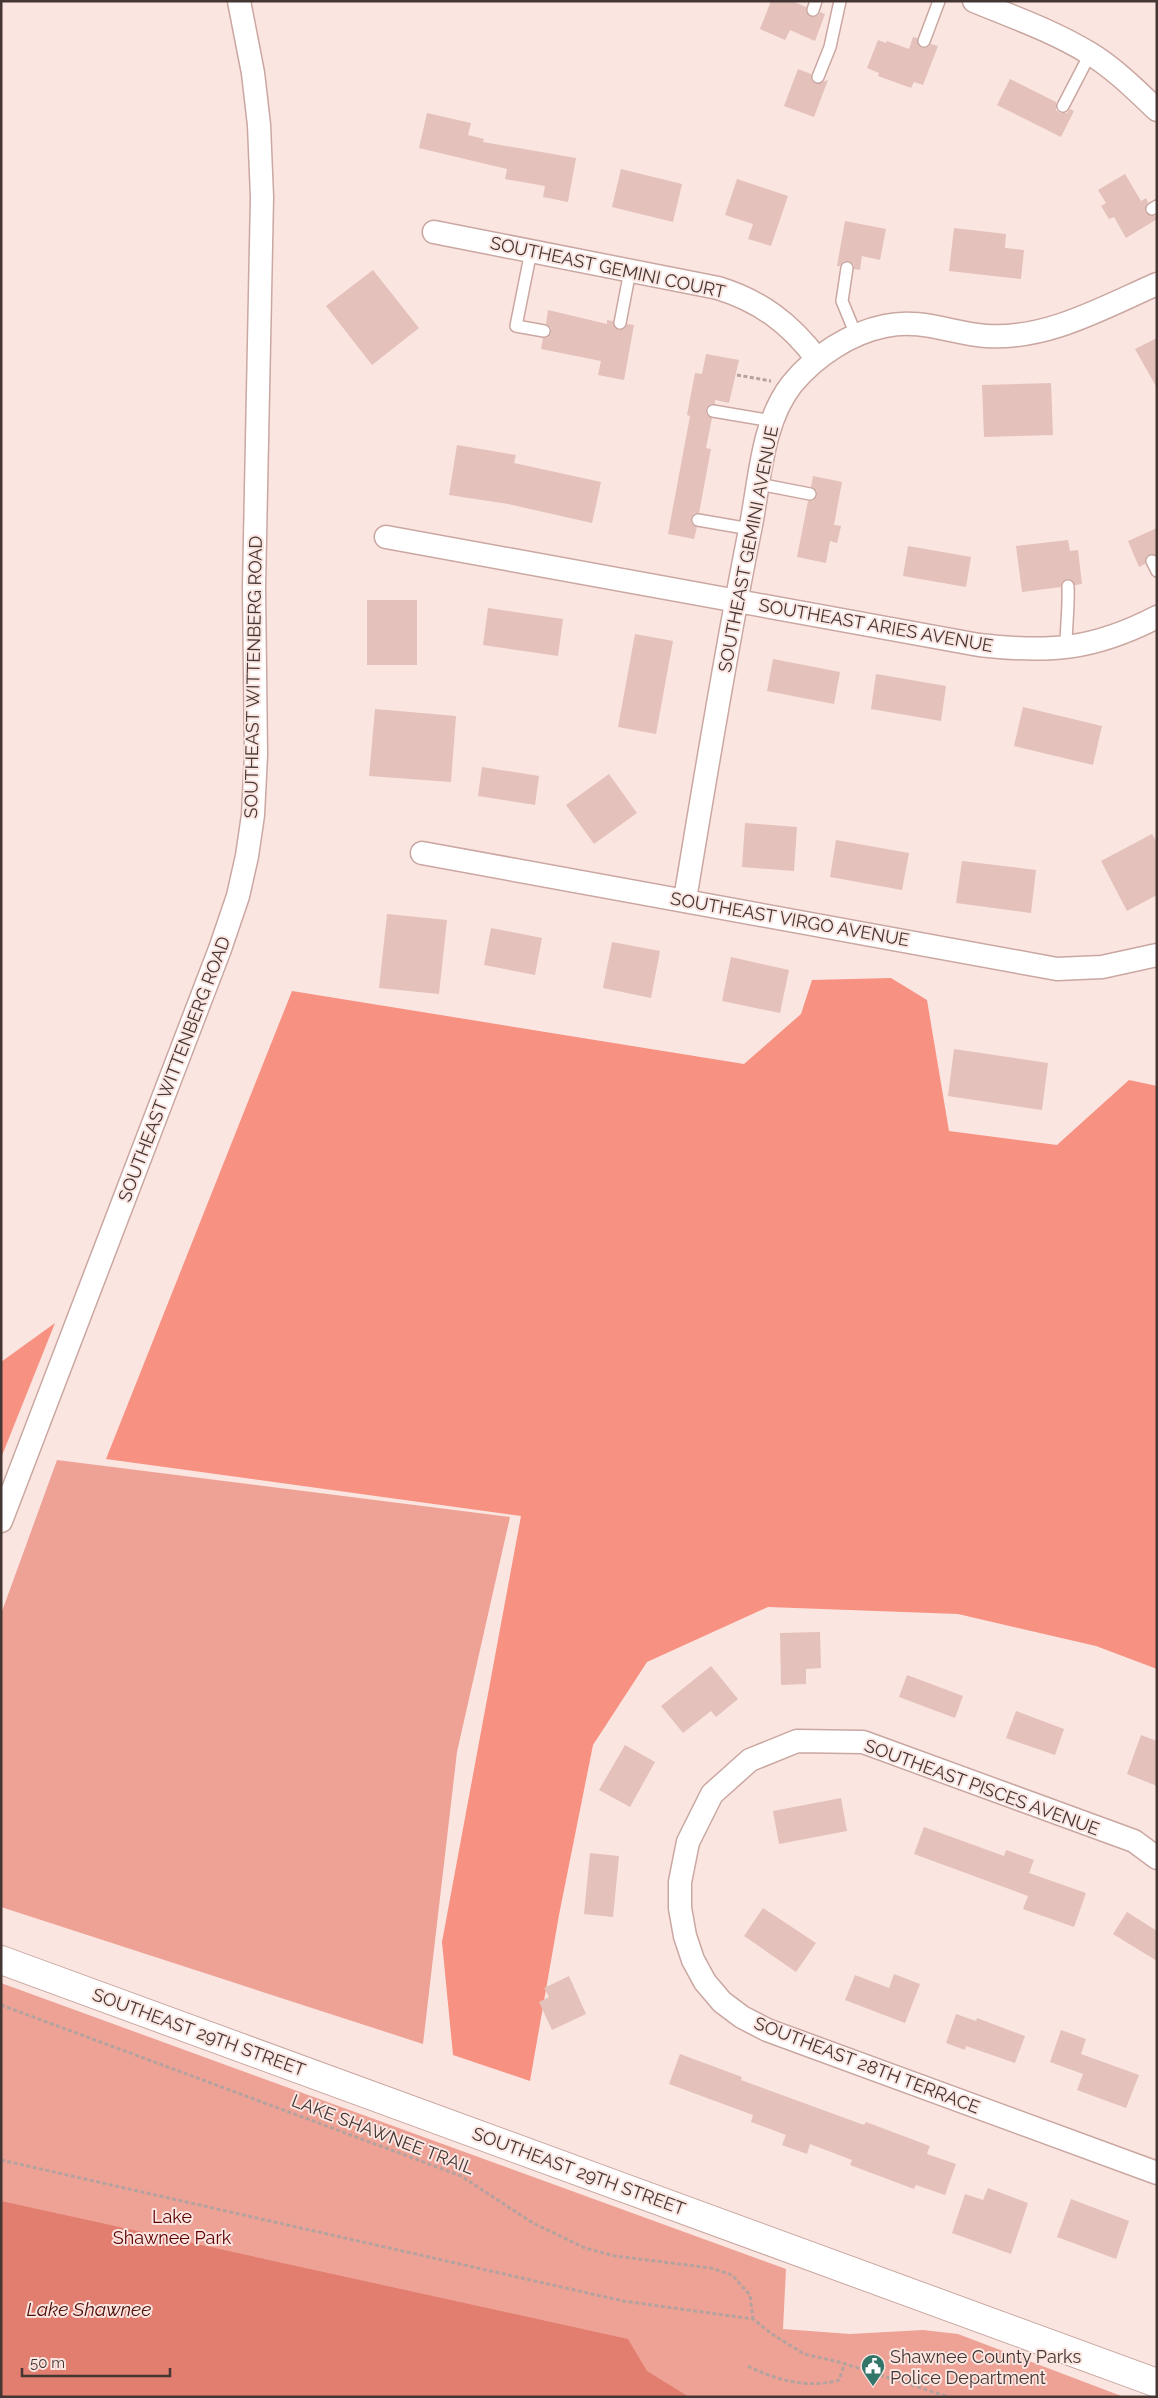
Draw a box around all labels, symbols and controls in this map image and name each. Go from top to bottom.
street label: SOUTHEAST GEMINI COURT [488,232,728,302]
street label: SOUTHEAST GEMINI AVENUE [714,424,782,674]
street label: SOUTHEAST WITTENBERG ROAD [240,535,266,819]
street label: SOUTHEAST ARIES AVENUE [757,594,995,656]
street label: SOUTHEAST VIRGO AVENUE [669,888,911,950]
street label: SOUTHEAST WITTENBERG ROAD [114,933,235,1205]
street label: SOUTHEAST PISCES AVENUE [862,1735,1102,1839]
street label: SOUTHEAST 29TH STREET [90,1984,308,2080]
street label: SOUTHEAST 28TH TERRACE [751,2012,983,2118]
street label: LAKE SHAWNEE TRAIL [289,2090,478,2179]
street label: SOUTHEAST 29TH STREET [470,2123,688,2219]
park label: Lake Shawnee Park [113,2206,232,2248]
water label: Lake Shawnee [27,2298,151,2320]
scale bar [22,2346,170,2378]
place label: Shawnee County Parks Police Department [890,2346,1082,2388]
public building icon: Shawnee County Parks Police Department [860,2353,886,2387]
text: 50 m [30,2354,65,2372]

